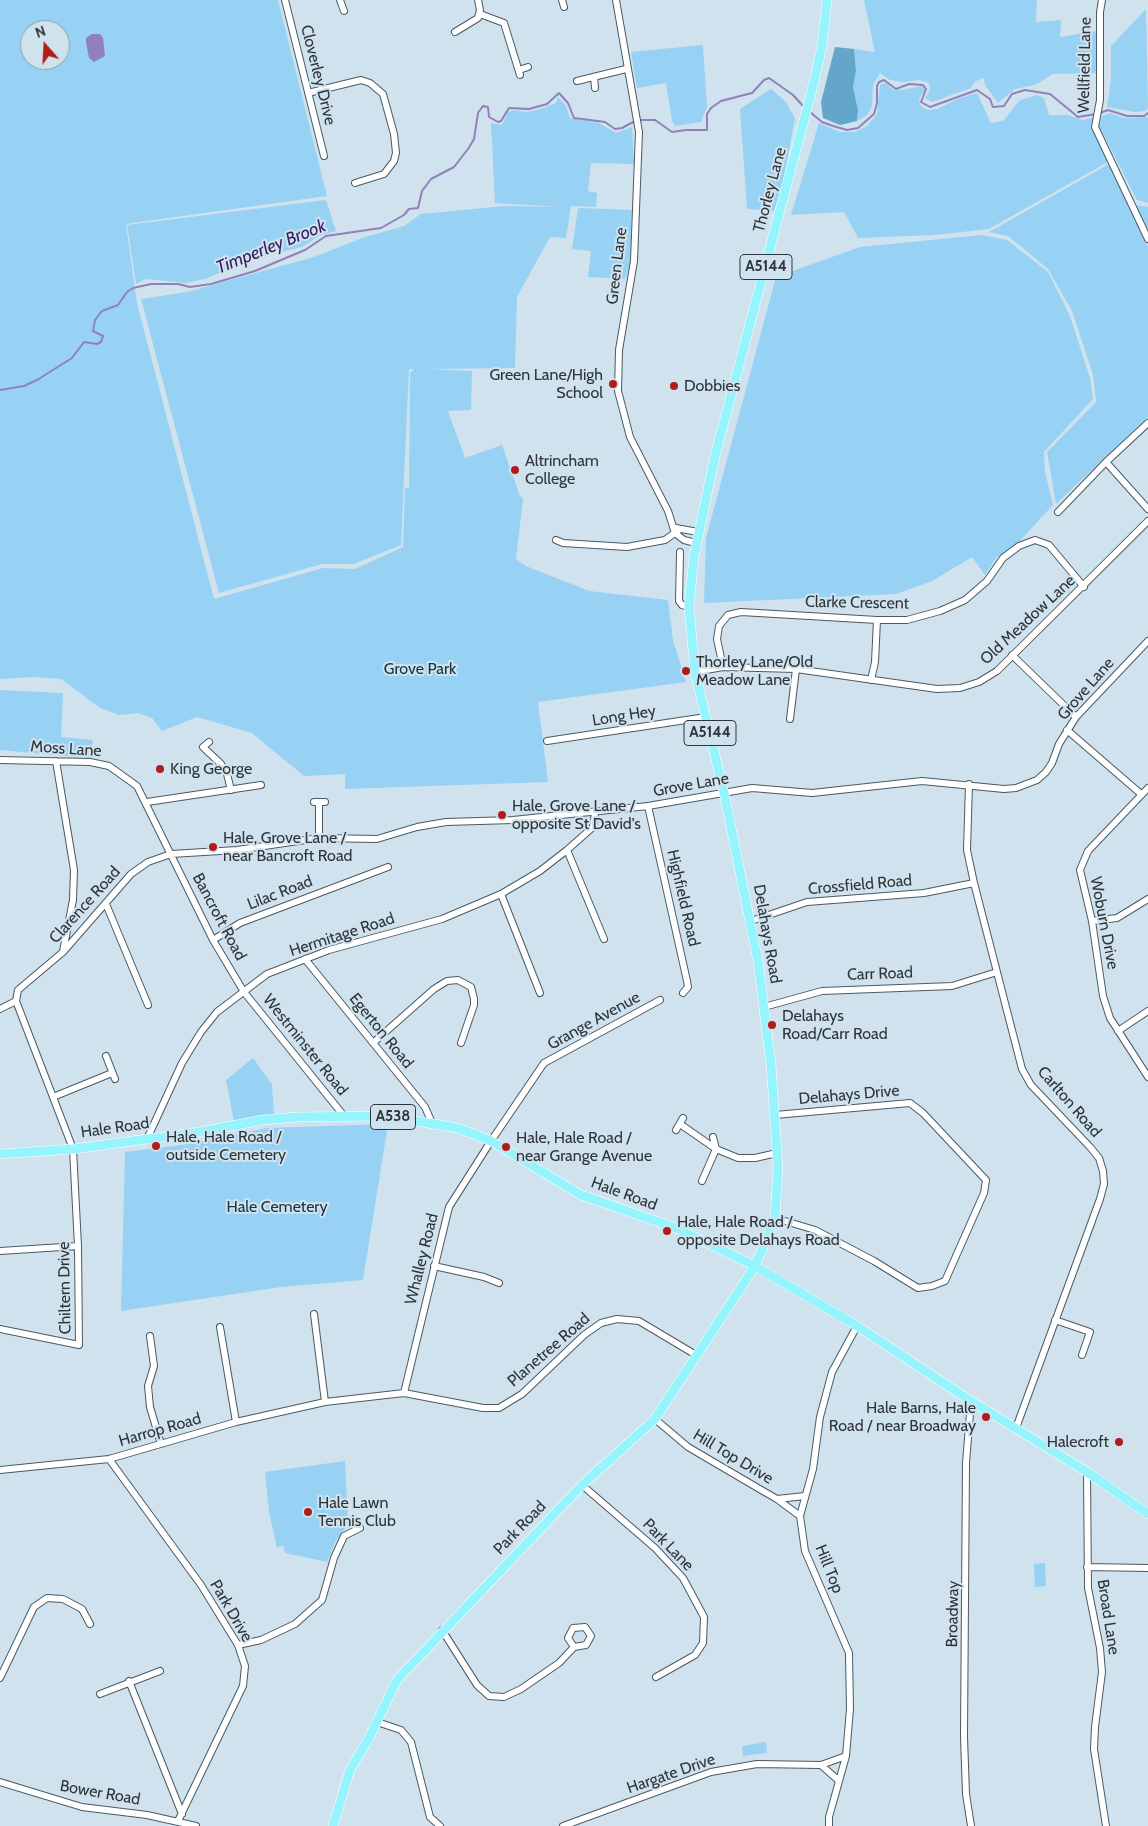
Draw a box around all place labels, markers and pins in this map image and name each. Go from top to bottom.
place label: Green Lane/High School [489,365,603,403]
place label: Dobbies [684,376,740,396]
marker: Green Lane/High School [607,378,619,390]
marker: Dobbies [668,380,680,392]
place label: Altrincham College [525,451,599,489]
marker: Altrincham College [509,464,521,476]
place label: Thorley Lane/Old Meadow Lane [696,652,813,690]
marker: Thorley Lane/Old Meadow Lane [680,665,692,677]
place label: King George [170,759,252,779]
marker: King George [154,763,166,775]
place label: Hale, Grove Lane / opposite St David's [512,796,641,834]
marker: Hale, Grove Lane / opposite St David's [496,809,508,821]
place label: Hale, Grove Lane / near Bancroft Road [223,828,352,866]
marker: Hale, Grove Lane / near Bancroft Road [207,841,219,853]
place label: Delahays Road/Carr Road [782,1006,888,1044]
marker: Delahays Road/Carr Road [766,1019,778,1031]
place label: Hale, Hale Road / outside Cemetery [166,1127,286,1165]
place label: Hale, Hale Road / near Grange Avenue [516,1128,652,1166]
marker: Hale, Hale Road / outside Cemetery [150,1140,162,1152]
marker: Hale, Hale Road / near Grange Avenue [500,1141,512,1153]
place label: Hale, Hale Road / opposite Delahays Road [677,1212,840,1250]
marker: Hale, Hale Road / opposite Delahays Road [661,1225,673,1237]
place label: Hale Barns, Hale Road / near Broadway [829,1398,976,1436]
marker: Hale Barns, Hale Road / near Broadway [980,1411,992,1423]
place label: Halecroft [1047,1432,1109,1452]
marker: Halecroft [1113,1436,1125,1448]
place label: Hale Lawn Tennis Club [318,1493,396,1531]
marker: Hale Lawn Tennis Club [302,1506,314,1518]

